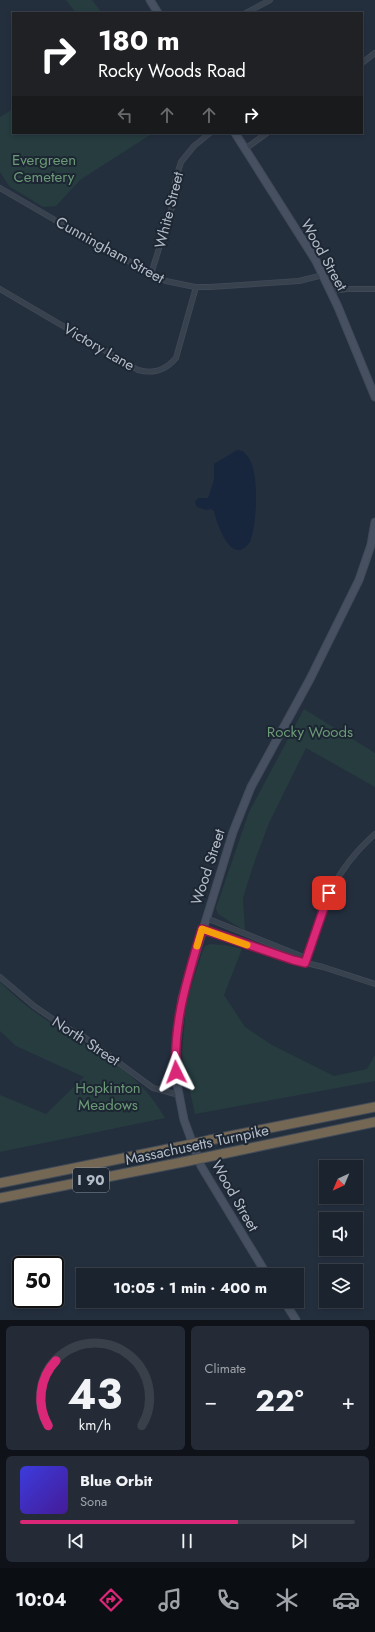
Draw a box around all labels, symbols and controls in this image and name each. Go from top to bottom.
text: 180 m [98,20,180,61]
icon: right [32,28,84,80]
text: Rocky Woods Road [98,58,246,84]
icon: left [114,104,136,126]
icon: ahead [156,104,178,126]
icon: ahead [198,104,220,126]
icon: right [240,104,262,126]
park label: Evergreen Cemetery [12,149,76,188]
street label: White Street [149,169,189,251]
street label: Cunningham Street [52,211,169,289]
street label: Wood Street [295,215,353,295]
street label: Victory Lane [59,318,139,376]
park label: Rocky Woods [267,721,353,743]
street label: Wood Street [185,826,231,908]
pin [312,876,346,910]
icon: arrive [318,882,340,904]
street label: North Street [48,1011,124,1071]
position arrow [155,1051,197,1093]
park label: Hopkinton Meadows [75,1077,141,1116]
street label: Massachusetts Turnpike [123,1119,271,1171]
street label: Wood Street [206,1156,264,1236]
north arrow [319,1160,363,1204]
map controls [319,1160,363,1308]
road number: I 90 [73,1168,109,1192]
button: sound [319,1212,363,1256]
speed limit sign: 50 [12,1256,64,1308]
button: layers [319,1264,363,1308]
text: 10:05 · 1 min · 400 m [113,1277,267,1299]
text: Climate [205,1359,246,1378]
text: 43 [68,1364,123,1425]
text: 22° [255,1379,304,1422]
text: − [205,1385,217,1417]
text: + [341,1385,355,1417]
text: km/h [79,1415,111,1435]
text: Blue Orbit [80,1470,152,1492]
text: Sona [80,1492,107,1511]
icon: previous [65,1530,87,1552]
icon: pause [176,1530,198,1552]
icon: next [288,1530,310,1552]
icon: directions [97,1586,125,1614]
icon: music [156,1586,184,1614]
icon: phone [214,1586,242,1614]
icon: climate [273,1586,301,1614]
icon: car [332,1586,360,1614]
text: 10:04 [15,1587,67,1613]

